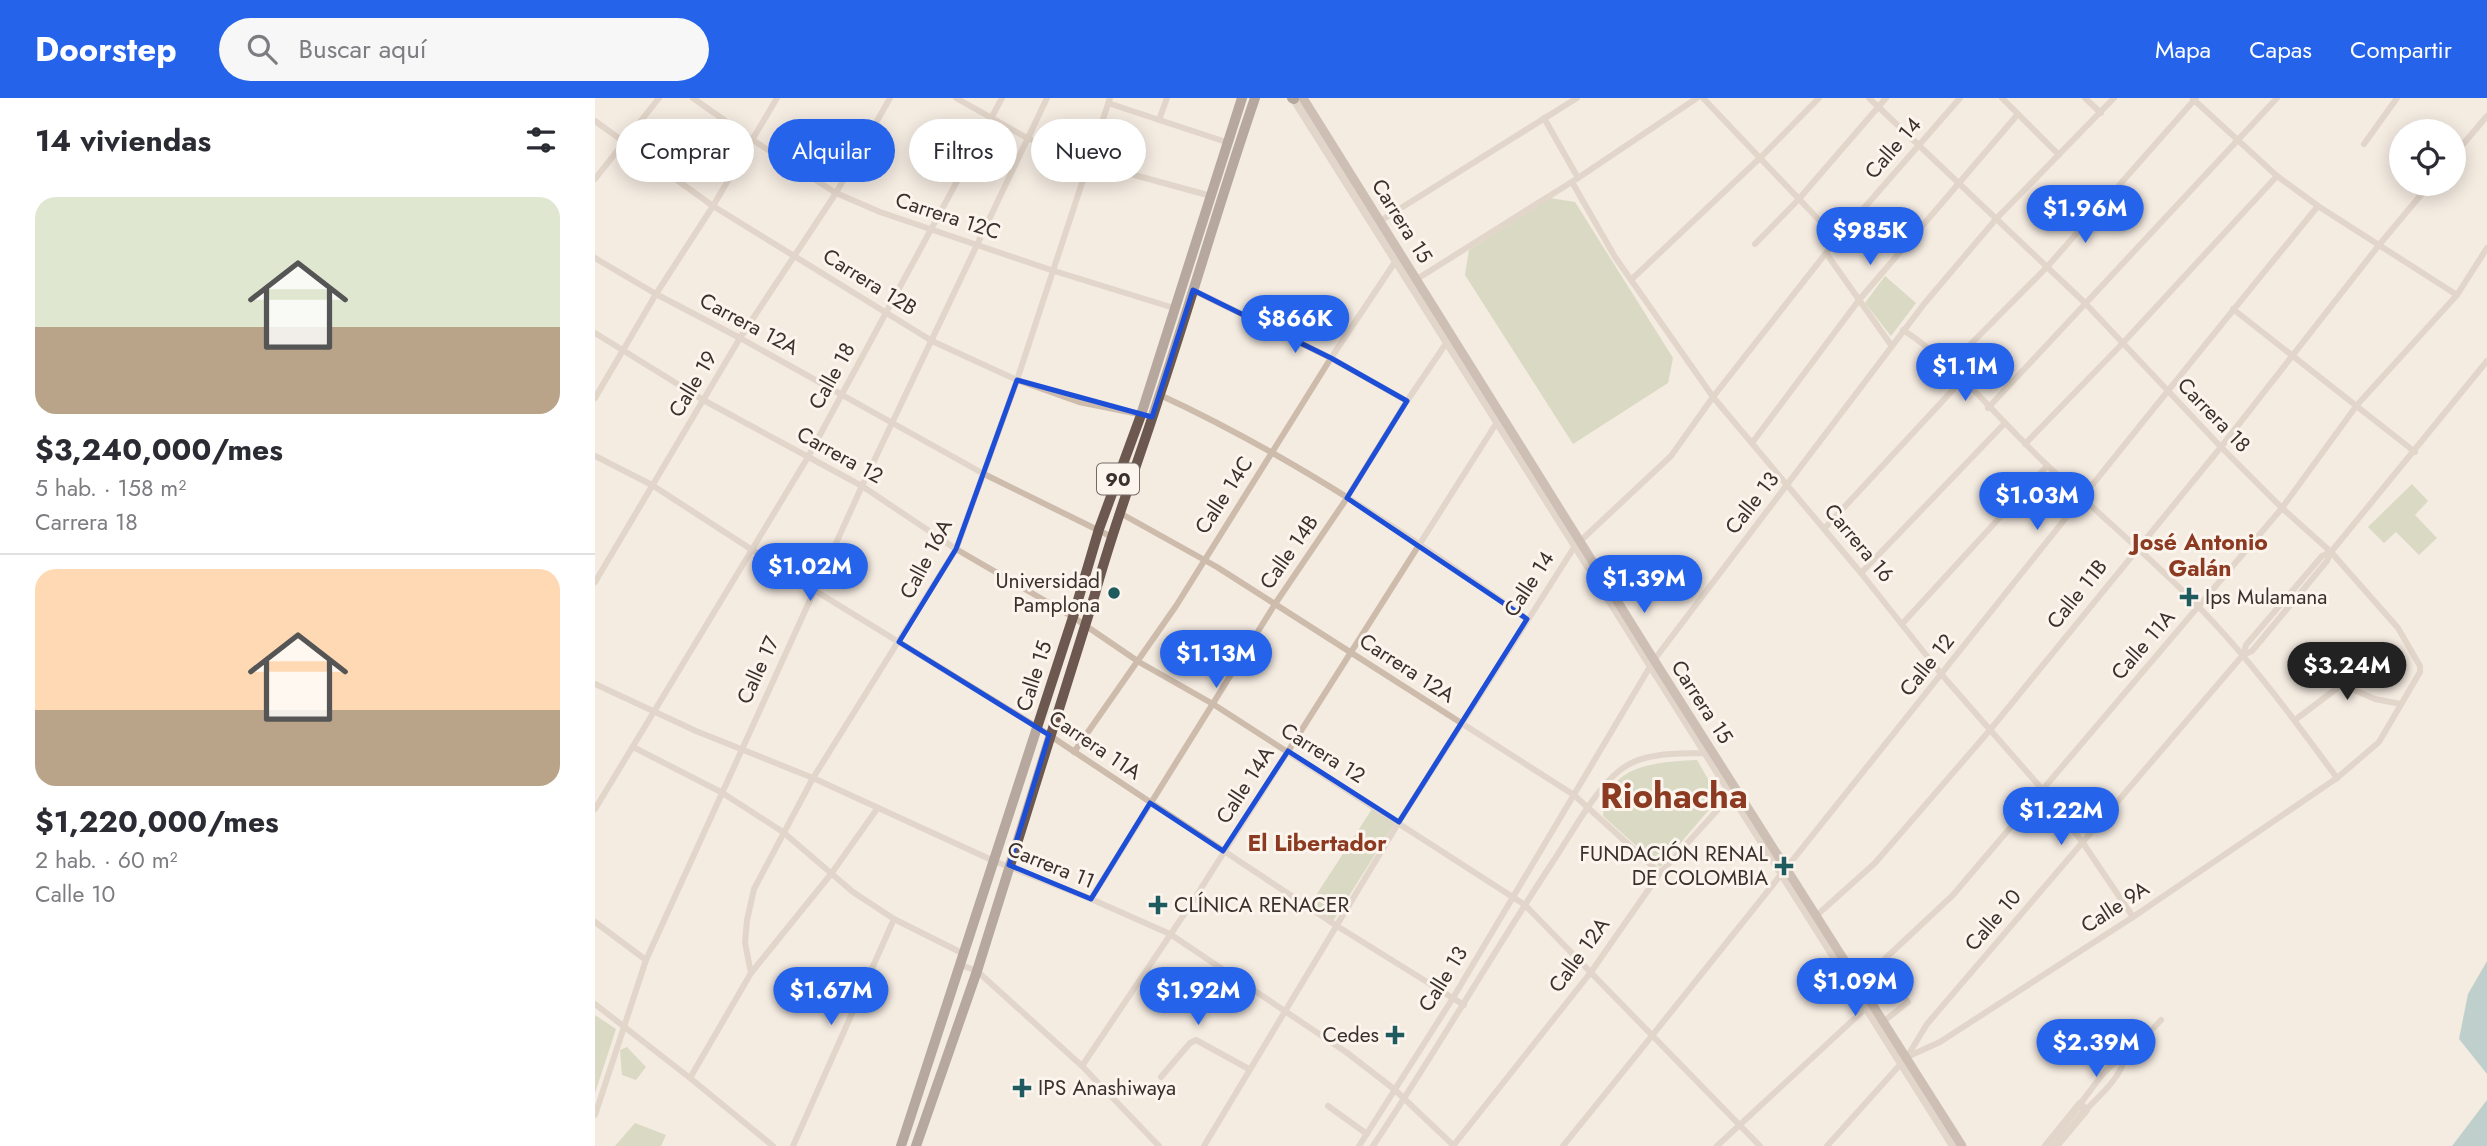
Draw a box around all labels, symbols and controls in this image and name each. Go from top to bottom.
search box [219,18,709,81]
text: Doorstep [35,26,177,73]
icon: search [243,30,281,68]
text: Buscar aquí [299,30,427,68]
text: Mapa [2155,32,2211,67]
text: Capas [2249,32,2312,67]
text: Compartir [2350,32,2452,67]
street label: Calle 14 [1858,111,1928,185]
text: 14 viviendas [35,119,211,162]
chip: Comprar [616,119,754,182]
chip: Alquilar [768,119,895,182]
chip: Filtros [909,119,1017,182]
chip: Nuevo [1031,119,1146,182]
map controls [2389,119,2466,196]
button: locate [2389,119,2466,196]
icon: filters [522,121,560,159]
street label: Carrera 15 [1364,173,1440,269]
street label: Carrera 12C [892,185,1004,247]
pin: $1.96M [2028,186,2142,245]
text: $1.96M [2043,191,2127,225]
pin: $985K [1821,208,1919,267]
text: $985K [1832,213,1908,247]
street label: Carrera 12B [817,241,923,323]
icon: home [235,242,361,368]
street label: Carrera 12A [694,285,804,363]
pin: $866K [1246,296,1344,355]
text: $866K [1257,301,1333,335]
street label: Calle 18 [801,337,863,415]
pin: $1.1M [1916,344,2014,403]
street label: Calle 19 [661,345,725,423]
text: $1.1M [1932,349,1998,383]
street label: Carrera 18 [2171,371,2257,459]
street label: Carrera 12 [791,419,889,491]
text: $3,240,000/mes [35,428,283,471]
street label: Calle 14C [1188,450,1260,540]
road number: 90 [1097,464,1139,494]
street label: Calle 13 [1718,465,1786,541]
text: 5 hab. · 158 m² [35,471,186,505]
pin: $1.03M [1980,472,2094,532]
text: $1.03M [1995,478,2079,512]
street label: Carrera 16 [1817,497,1901,589]
text: Carrera 18 [35,505,138,539]
street label: Calle 14B [1252,509,1326,595]
street label: Calle 16A [892,514,960,604]
district label: José Antonio Galán [2128,525,2268,585]
pin: $1.02M [753,544,867,603]
street label: Calle 14 [1497,545,1561,623]
text: $1.02M [768,549,852,583]
street label: Calle 11B [2040,553,2114,635]
pin: $1.39M [1587,556,1701,615]
text: $1.39M [1602,561,1686,595]
place label: Universidad Pamplona [995,566,1100,620]
place label: Ips Mulamana [2205,582,2327,612]
marker: Universidad Pamplona [1106,585,1122,601]
marker: Ips Mulamana [2179,587,2199,607]
street label: Calle 11A [2104,603,2182,687]
icon: home [235,614,361,740]
street label: Carrera 12A [1353,626,1461,710]
street label: Calle 12 [1892,627,1962,703]
pin: $1.13M [1159,630,1273,690]
street label: Calle 17 [729,631,787,709]
text: $1.13M [1176,636,1256,670]
street label: Calle 15 [1009,637,1059,715]
pin: $3.24M [2290,642,2404,702]
text: $3.24M [2303,648,2391,682]
street label: Carrera 15 [1664,654,1740,750]
street label: Carrera 11A [1043,703,1147,787]
street label: Carrera 12 [1275,715,1371,791]
street label: Calle 14A [1209,740,1281,830]
district label: Riohacha [1600,771,1748,821]
pin: $1.22M [2004,788,2118,847]
text: $1.22M [2019,793,2103,827]
text: $1,220,000/mes [35,800,279,843]
district label: El Libertador [1247,826,1387,860]
street label: Carrera 11 [1003,834,1099,896]
place label: FUNDACIÓN RENAL DE COLOMBIA [1580,839,1769,893]
text: 2 hab. · 60 m² [35,843,178,877]
marker: FUNDACIÓN RENAL DE COLOMBIA [1774,856,1794,876]
street label: Calle 9A [2075,874,2155,940]
text: Calle 10 [35,877,115,911]
street label: Calle 10 [1958,882,2028,958]
place label: CLÍNICA RENACER [1174,890,1349,920]
marker: CLÍNICA RENACER [1148,895,1168,915]
street label: Calle 12A [1541,911,1617,999]
street label: Calle 13 [1411,940,1475,1018]
pin: $1.09M [1798,958,1912,1018]
text: $1.09M [1813,964,1897,998]
pin: $1.67M [774,968,888,1027]
pin: $1.92M [1141,968,1255,1027]
text: $1.67M [789,973,873,1007]
text: $1.92M [1156,973,1240,1007]
place label: Cedes [1323,1020,1379,1050]
pin: $2.39M [2039,1020,2153,1079]
marker: Cedes [1385,1025,1405,1045]
text: $2.39M [2053,1025,2139,1059]
place label: IPS Anashiwaya [1038,1073,1176,1103]
marker: IPS Anashiwaya [1012,1078,1032,1098]

